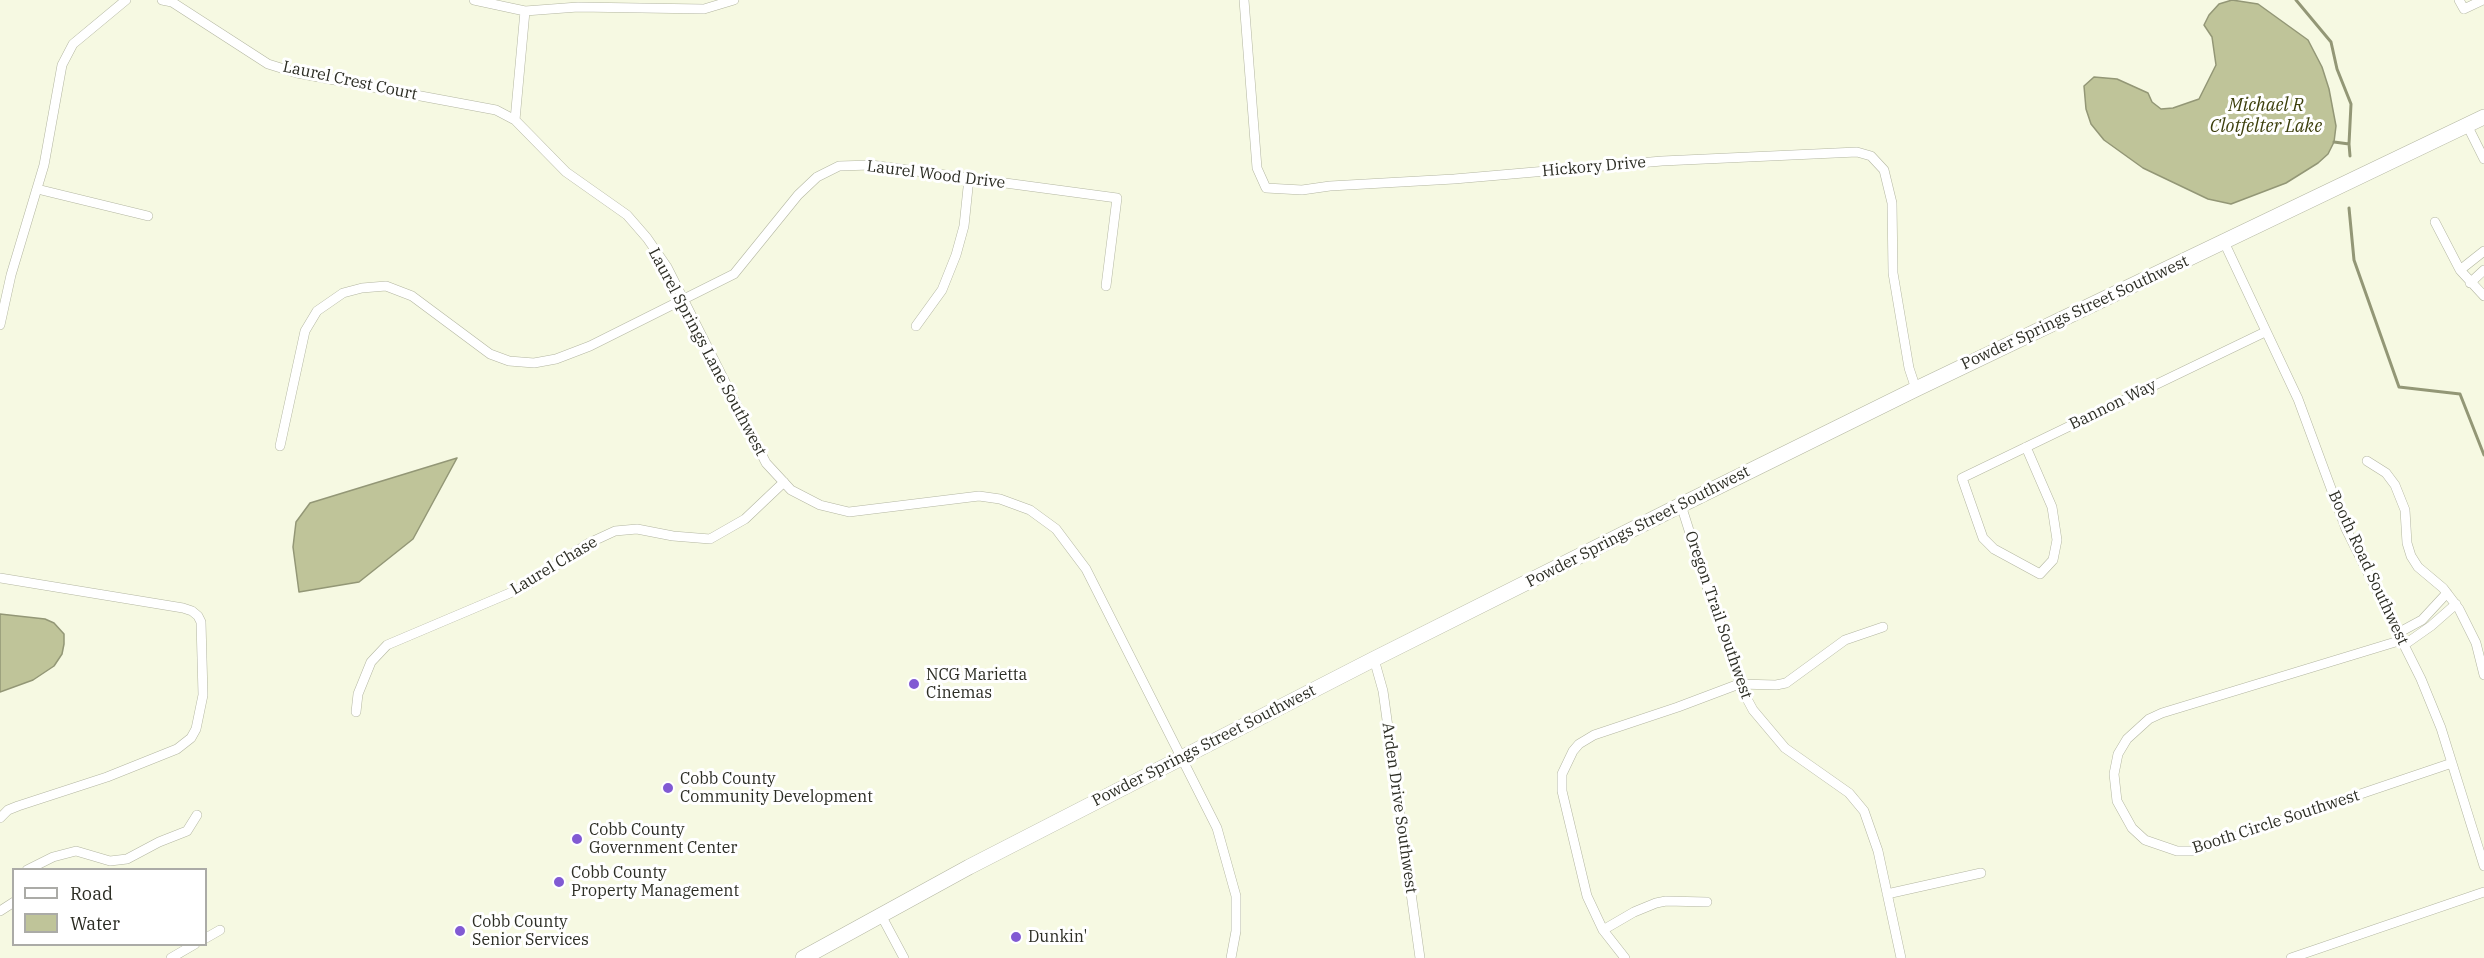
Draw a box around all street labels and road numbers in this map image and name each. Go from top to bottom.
street label: Laurel Crest Court [281,57,419,105]
street label: Hickory Drive [1541,153,1647,181]
street label: Laurel Wood Drive [866,157,1006,193]
street label: Laurel Springs Lane Southwest [644,245,770,459]
street label: Powder Springs Street Southwest [1958,252,2192,374]
street label: Bannon Way [2066,376,2160,434]
street label: Powder Springs Street Southwest [1523,462,1753,592]
street label: Booth Road Southwest [2324,488,2412,648]
street label: Oregon Trail Southwest [1680,529,1756,701]
street label: Laurel Chase [507,533,601,599]
street label: Powder Springs Street Southwest [1089,681,1319,811]
street label: Arden Drive Southwest [1377,721,1421,895]
street label: Booth Circle Southwest [2190,786,2362,858]

